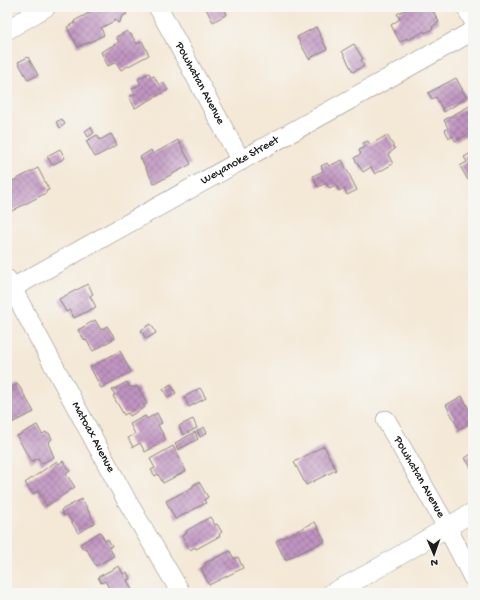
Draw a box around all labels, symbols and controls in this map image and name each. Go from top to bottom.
street label: Powhatan Avenue [171,39,228,128]
street label: Weyanoke Street [199,133,283,188]
street label: Matoax Avenue [68,400,118,476]
street label: Powhatan Avenue [389,433,448,521]
north arrow [414,534,454,574]
text: N [430,556,438,568]

